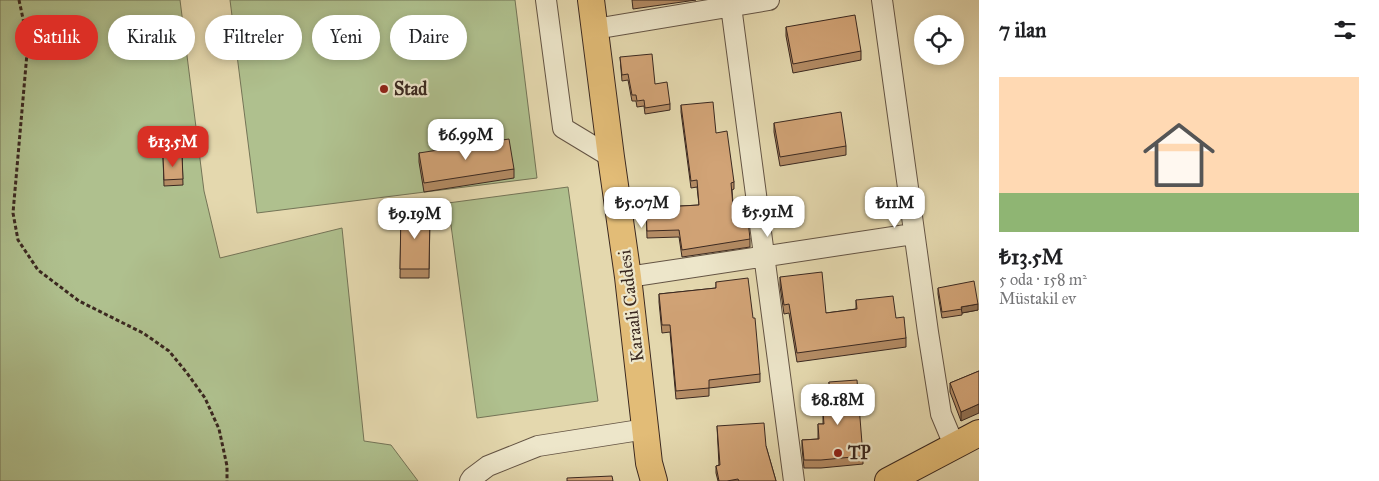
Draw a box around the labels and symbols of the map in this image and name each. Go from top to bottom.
place label: Stad [394,78,428,100]
marker: Stad [378,83,390,95]
pin: ₺6.99M [425,119,507,161]
pin: ₺13.5M [132,126,214,168]
pin: ₺5.07M [601,186,683,229]
pin: ₺11M [865,186,925,229]
pin: ₺5.91M [727,196,809,238]
pin: ₺9.19M [374,198,456,240]
street label: Karaali Caddesi [613,249,649,363]
pin: ₺8.18M [797,384,879,426]
place label: TP [847,442,871,464]
marker: TP [832,447,844,459]

